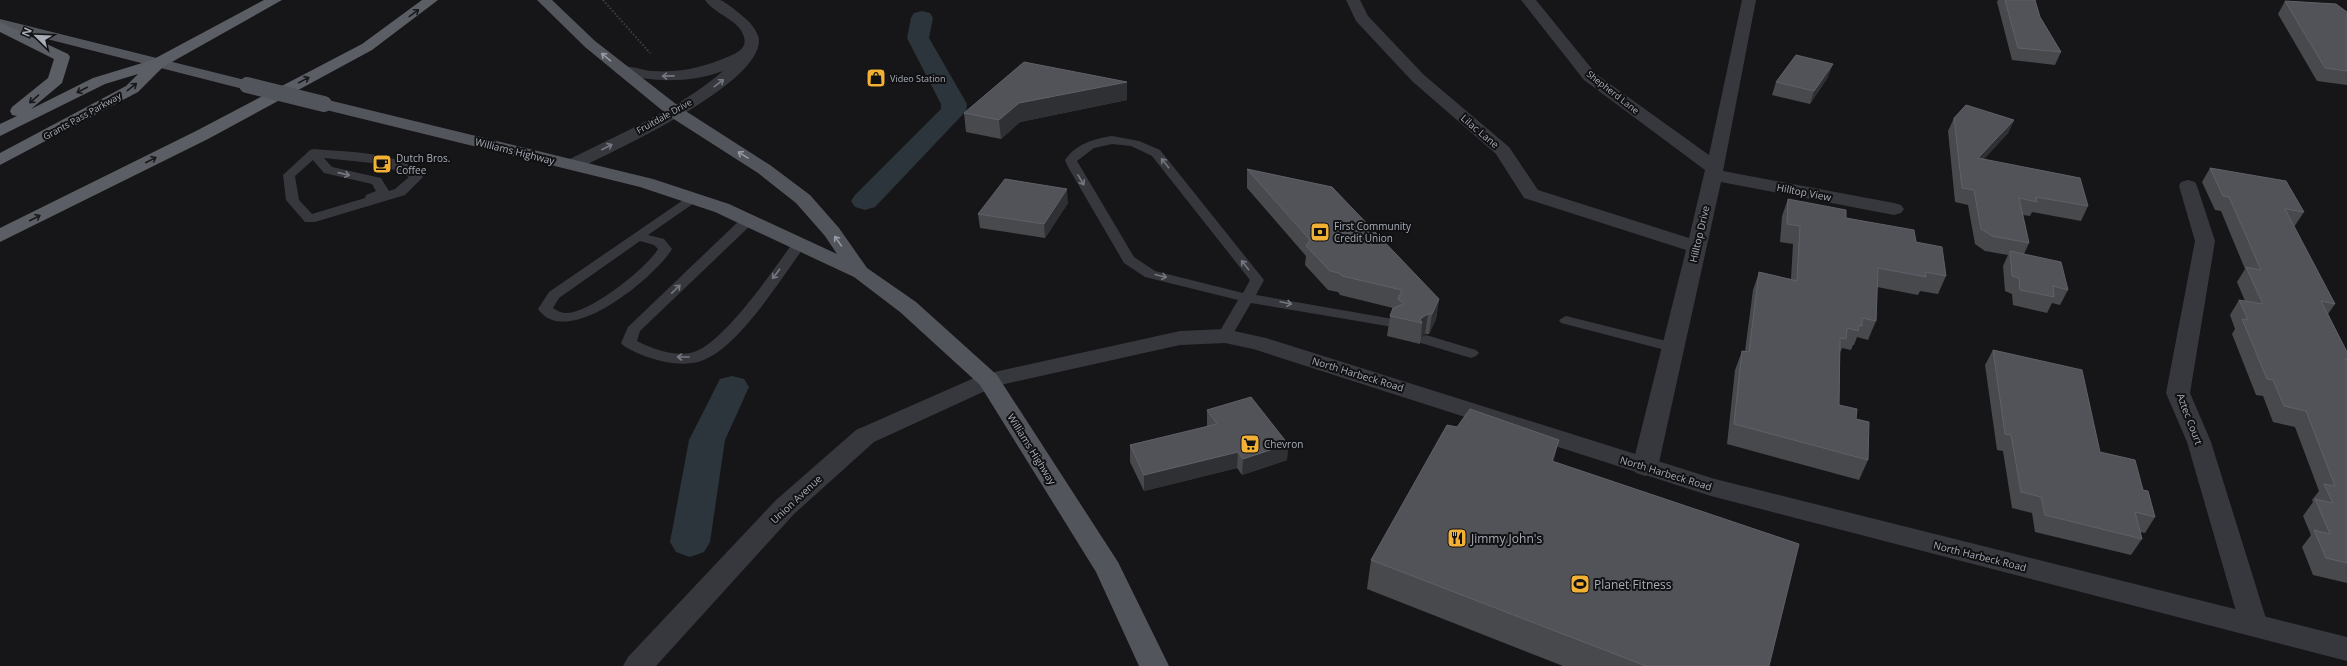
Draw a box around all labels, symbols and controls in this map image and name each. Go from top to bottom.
one-way arrow [408,9,419,17]
north arrow [16,16,56,56]
text: N [18,25,35,39]
one-way arrow [600,52,611,61]
shop icon: Video Station [865,67,887,89]
street label: Shepherd Lane [1584,67,1642,117]
place label: Video Station [890,72,946,85]
one-way arrow [662,73,675,80]
one-way arrow [297,76,309,84]
one-way arrow [714,79,725,87]
one-way arrow [127,83,138,92]
one-way arrow [76,86,88,94]
street label: Grants Pass Parkway [41,89,124,143]
one-way arrow [28,95,39,104]
street label: Fruitdale Drive [634,95,694,137]
street label: Lilac Lane [1458,111,1502,151]
street label: Williams Highway [474,134,557,168]
one-way arrow [600,143,612,150]
place label: Dutch Bros. Coffee [396,151,450,177]
one-way arrow [737,151,748,159]
cafe icon: Dutch Bros. Coffee [371,153,393,175]
one-way arrow [145,156,157,163]
one-way arrow [1160,158,1169,169]
one-way arrow [338,170,351,178]
one-way arrow [1078,174,1086,186]
street label: Hilltop View [1776,180,1833,204]
street label: Hilltop Drive [1686,204,1712,264]
one-way arrow [29,214,41,221]
place label: First Community Credit Union [1334,219,1412,245]
bank icon: First Community Credit Union [1309,221,1331,243]
one-way arrow [834,236,842,247]
one-way arrow [1241,260,1250,271]
one-way arrow [772,268,781,279]
one-way arrow [1154,273,1167,281]
one-way arrow [671,284,681,294]
one-way arrow [1279,300,1292,308]
one-way arrow [677,353,690,361]
street label: North Harbeck Road [1310,353,1406,395]
street label: Aztec Court [2174,391,2206,447]
street label: Williams Highway [1005,411,1060,488]
supermarket icon: Chevron [1239,433,1261,455]
place label: Chevron [1264,437,1303,451]
street label: North Harbeck Road [1618,452,1714,494]
street label: Union Avenue [767,471,825,526]
restaurant icon: Jimmy John's [1446,527,1468,549]
place label: Jimmy John's [1470,530,1542,547]
street label: North Harbeck Road [1932,538,2028,574]
sports icon: Planet Fitness [1569,573,1591,595]
place label: Planet Fitness [1594,576,1672,593]

